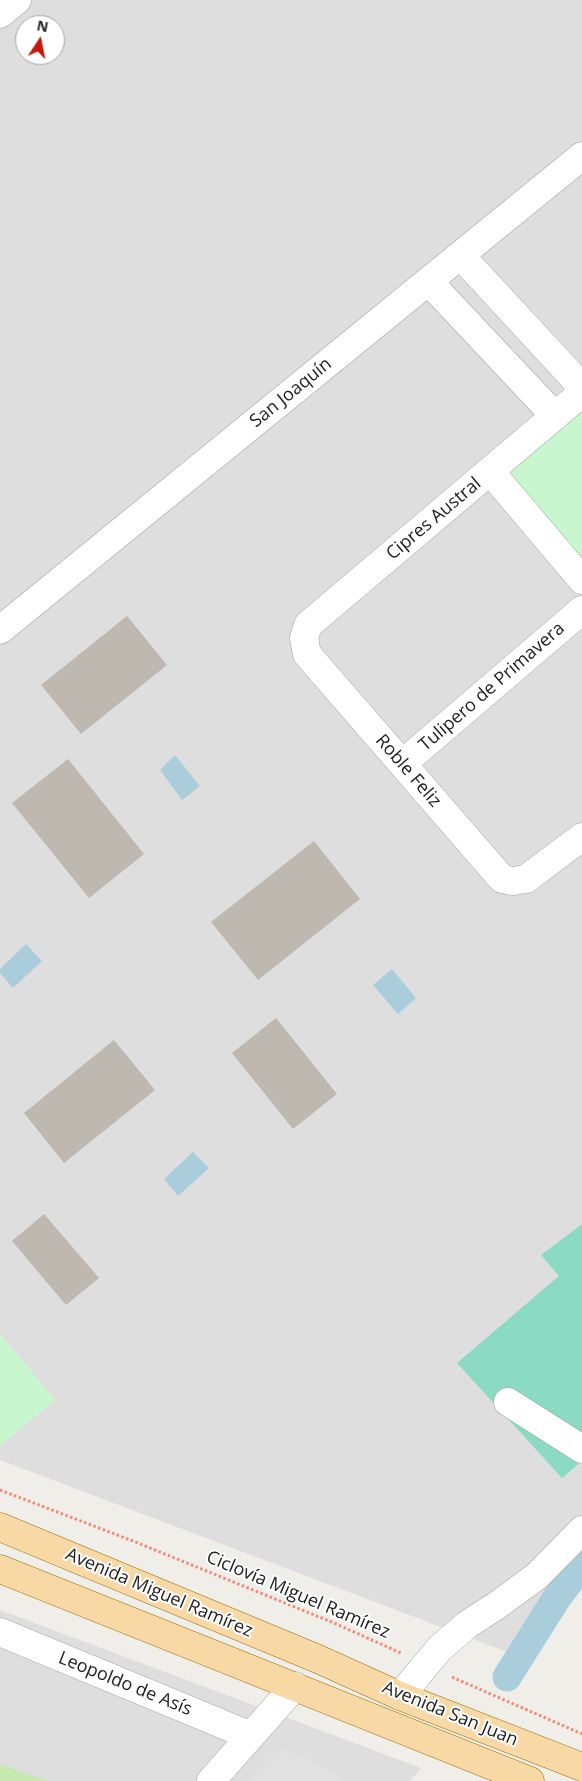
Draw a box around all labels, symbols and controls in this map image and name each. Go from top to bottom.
north arrow [15,15,65,65]
text: N [35,15,50,36]
street label: San Joaquín [246,353,336,433]
street label: Cipres Austral [382,473,486,565]
street label: Tulipero de Primavera [415,618,569,756]
street label: Roble Feliz [371,730,445,812]
street label: Avenida Miguel Ramírez [62,1544,256,1642]
street label: Ciclovía Miguel Ramírez [203,1547,393,1643]
street label: Leopoldo de Asís [55,1647,195,1721]
street label: Avenida San Juan [379,1677,521,1751]

